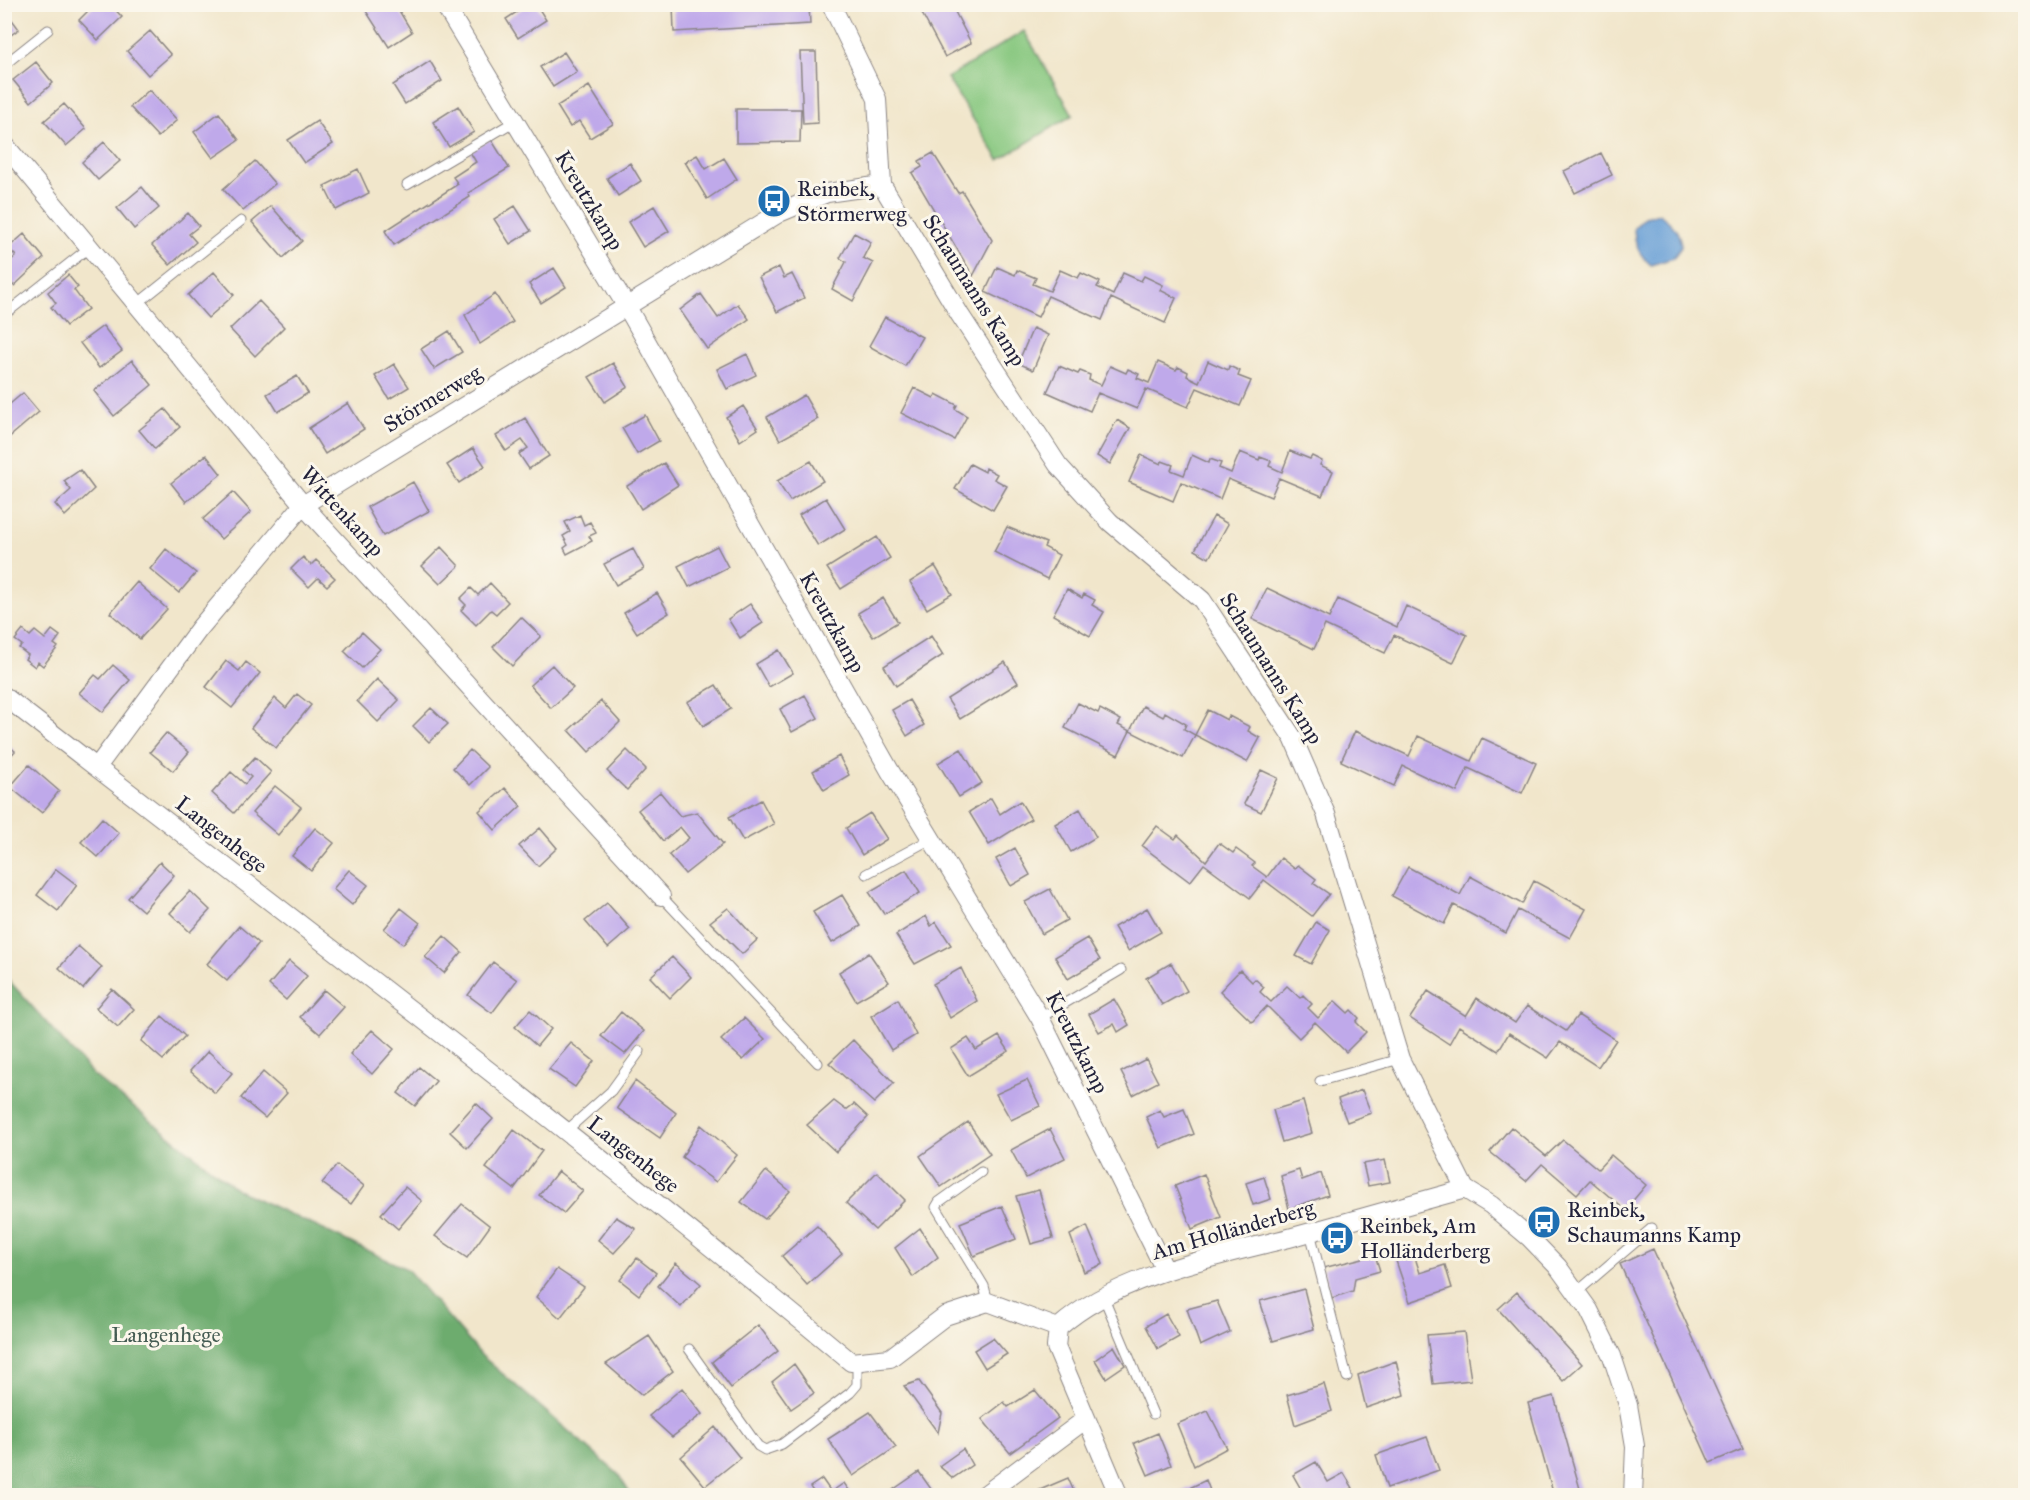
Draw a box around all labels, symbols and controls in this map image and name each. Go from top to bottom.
street label: Kreutzkamp [549,145,630,255]
place label: Reinbek, Störmerweg [797,175,907,227]
bus stop icon: Reinbek, Störmerweg [756,183,792,219]
street label: Schaumanns Kamp [917,209,1032,371]
street label: Störmerweg [378,358,487,438]
street label: Wittenkamp [295,461,390,562]
street label: Kreutzkamp [794,567,871,678]
street label: Schaumanns Kamp [1214,587,1329,749]
street label: Langenhege [170,790,273,879]
street label: Kreutzkamp [1040,986,1115,1098]
street label: Langenhege [582,1110,685,1199]
street label: Am Holländerberg [1148,1193,1318,1266]
place label: Reinbek, Schaumanns Kamp [1567,1196,1741,1248]
bus stop icon: Reinbek, Schaumanns Kamp [1526,1204,1562,1240]
place label: Reinbek, Am Holländerberg [1360,1212,1491,1264]
bus stop icon: Reinbek, Am Holländerberg [1319,1220,1355,1256]
park label: Langenhege [111,1321,221,1348]

